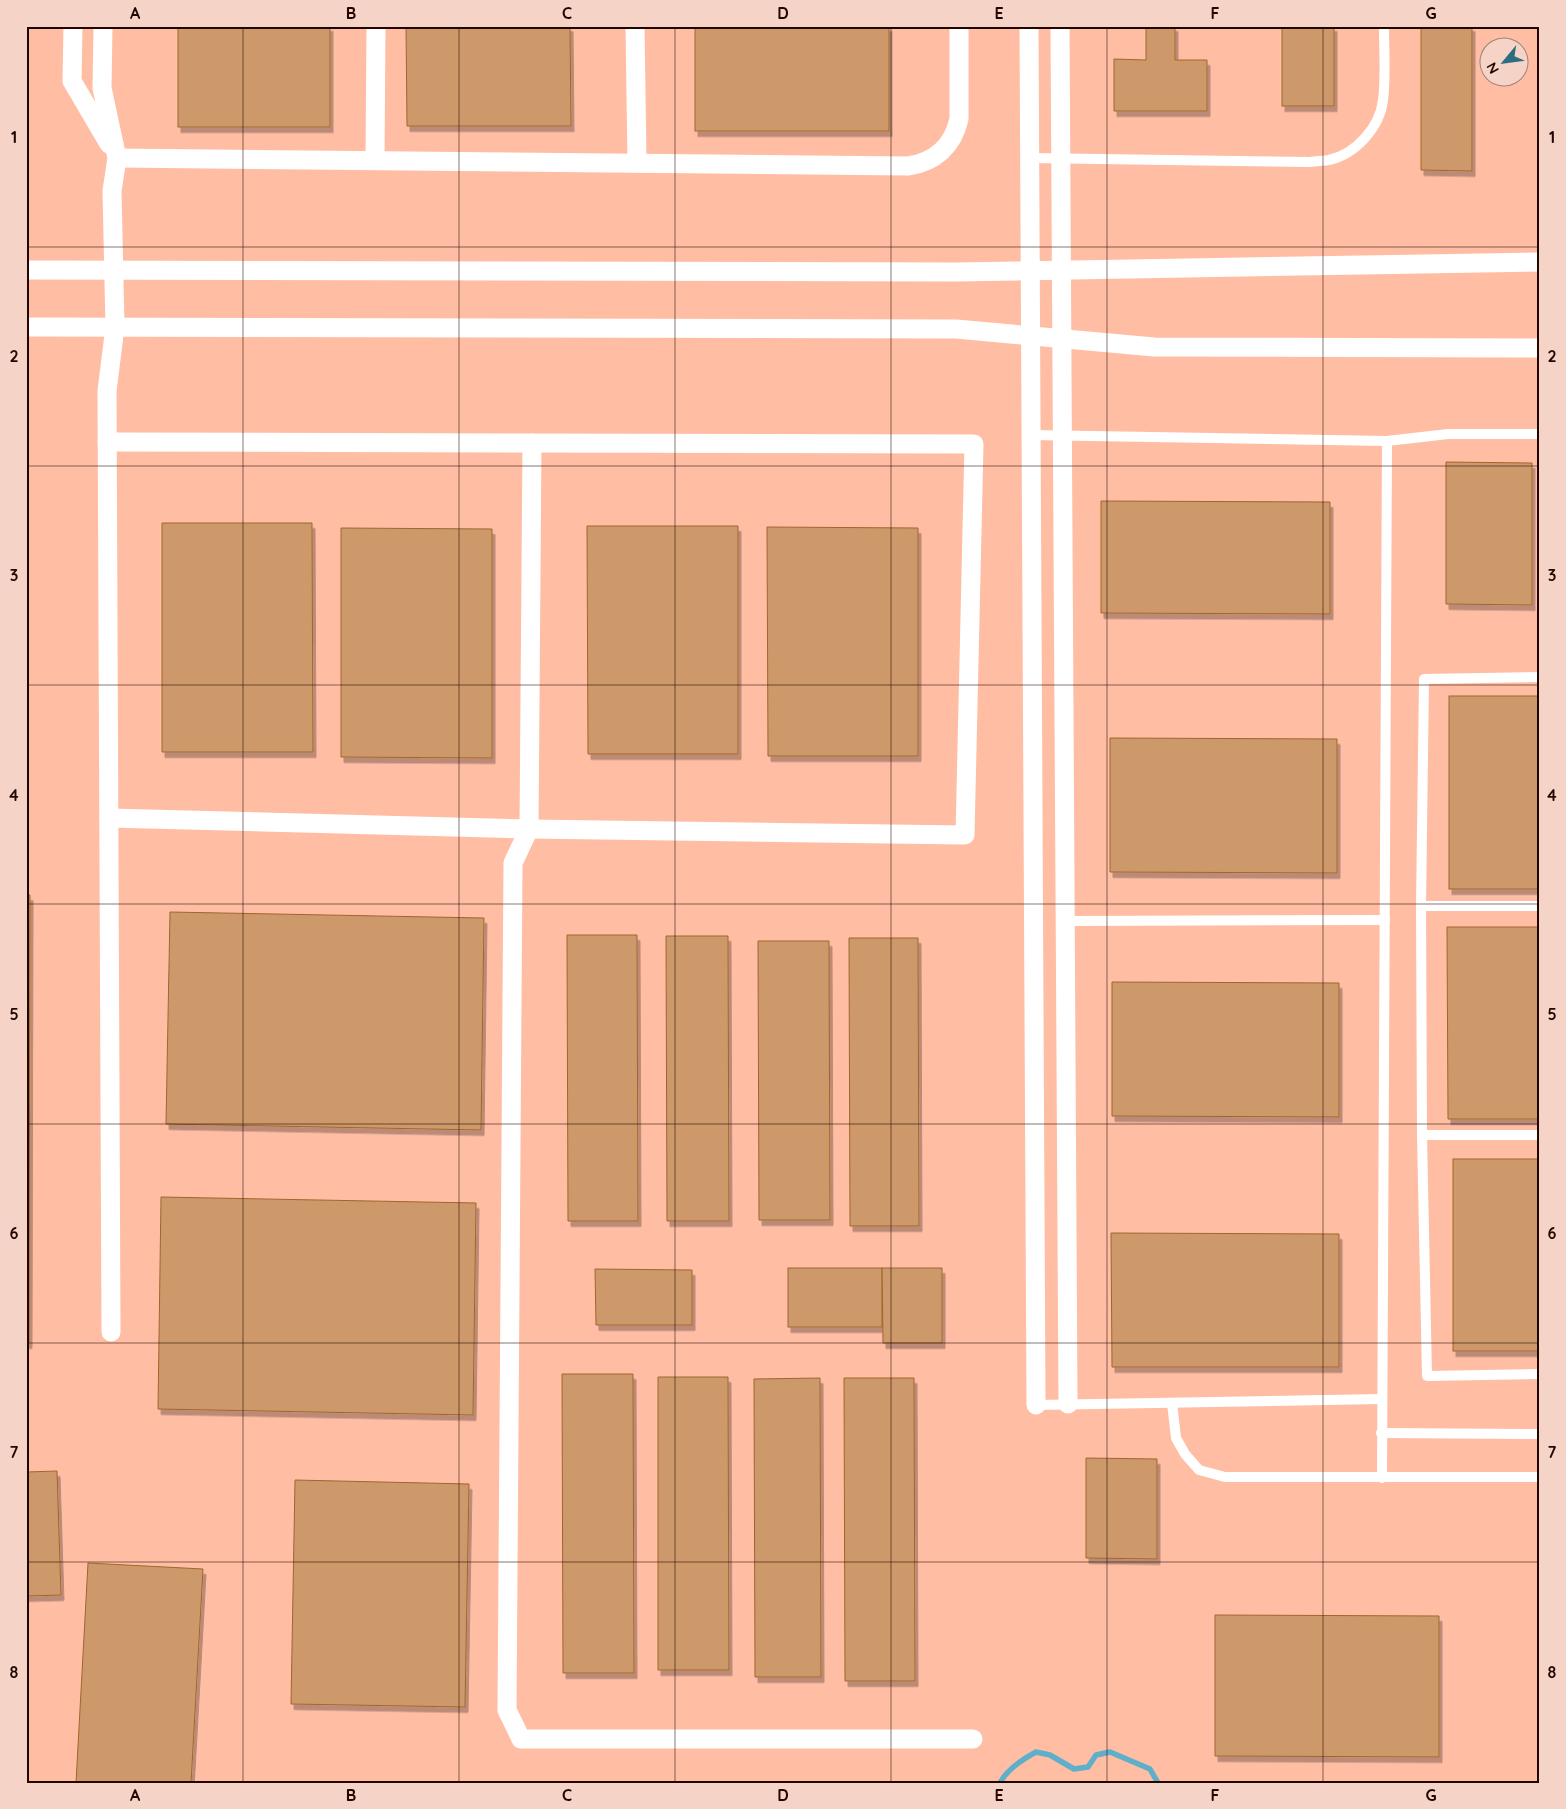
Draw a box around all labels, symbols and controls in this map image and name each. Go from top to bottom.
text: A [130,3,141,23]
text: B [346,3,356,23]
text: C [562,3,572,23]
text: D [777,3,789,23]
text: E [994,3,1004,23]
text: F [1211,3,1220,23]
text: G [1425,3,1437,23]
north arrow [1478,38,1528,88]
text: N [1482,59,1503,77]
text: 1 [11,127,17,147]
text: 1 [1549,127,1555,147]
text: 2 [9,346,19,366]
text: 2 [1547,346,1557,366]
text: 3 [10,565,18,585]
text: 3 [1548,565,1556,585]
text: 4 [9,785,19,805]
text: 4 [1547,785,1557,805]
text: 5 [9,1004,19,1024]
text: 5 [1547,1004,1557,1024]
text: 6 [10,1223,19,1243]
text: 6 [1548,1223,1557,1243]
text: 7 [10,1442,19,1462]
text: 7 [1548,1442,1557,1462]
text: 8 [10,1662,19,1682]
text: 8 [1548,1662,1557,1682]
text: A [130,1785,141,1805]
text: B [346,1785,356,1805]
text: C [562,1785,572,1805]
text: D [777,1785,789,1805]
text: E [994,1785,1004,1805]
text: F [1211,1785,1220,1805]
text: G [1425,1785,1437,1805]

